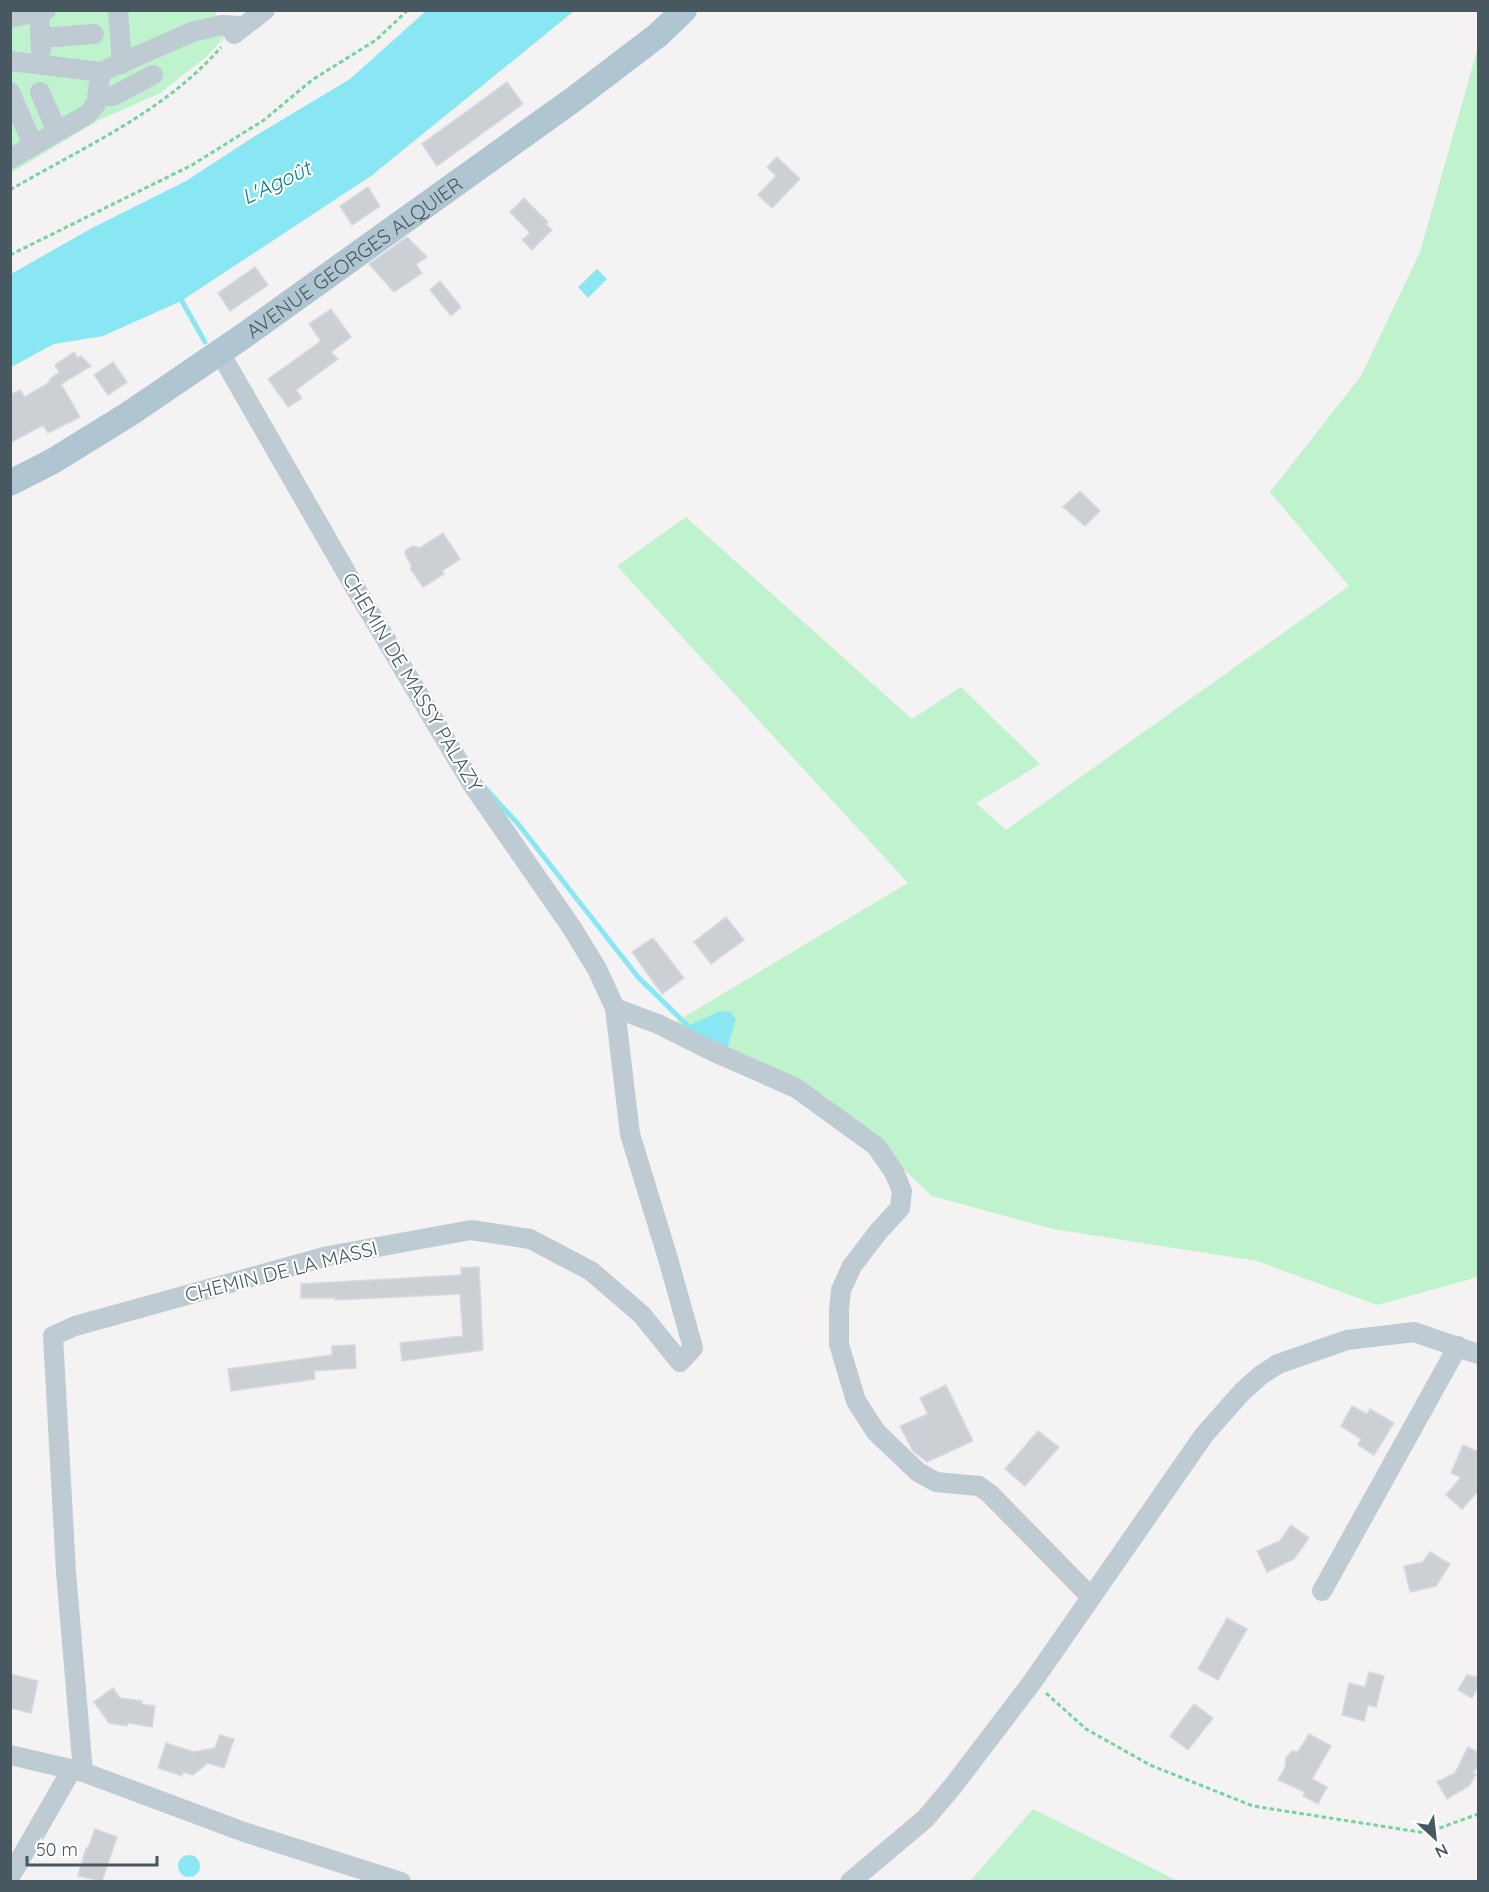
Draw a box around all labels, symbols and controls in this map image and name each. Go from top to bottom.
water label: L'Agoût [237,154,317,209]
street label: AVENUE GEORGES ALQUIER [241,171,467,343]
street label: CHEMIN DE MASSY PALAZY [337,568,489,796]
street label: CHEMIN DE LA MASSI [182,1235,380,1307]
north arrow [1405,1808,1465,1868]
scale bar [27,1829,158,1867]
text: 50 m [36,1838,78,1861]
text: N [1432,1840,1452,1863]

